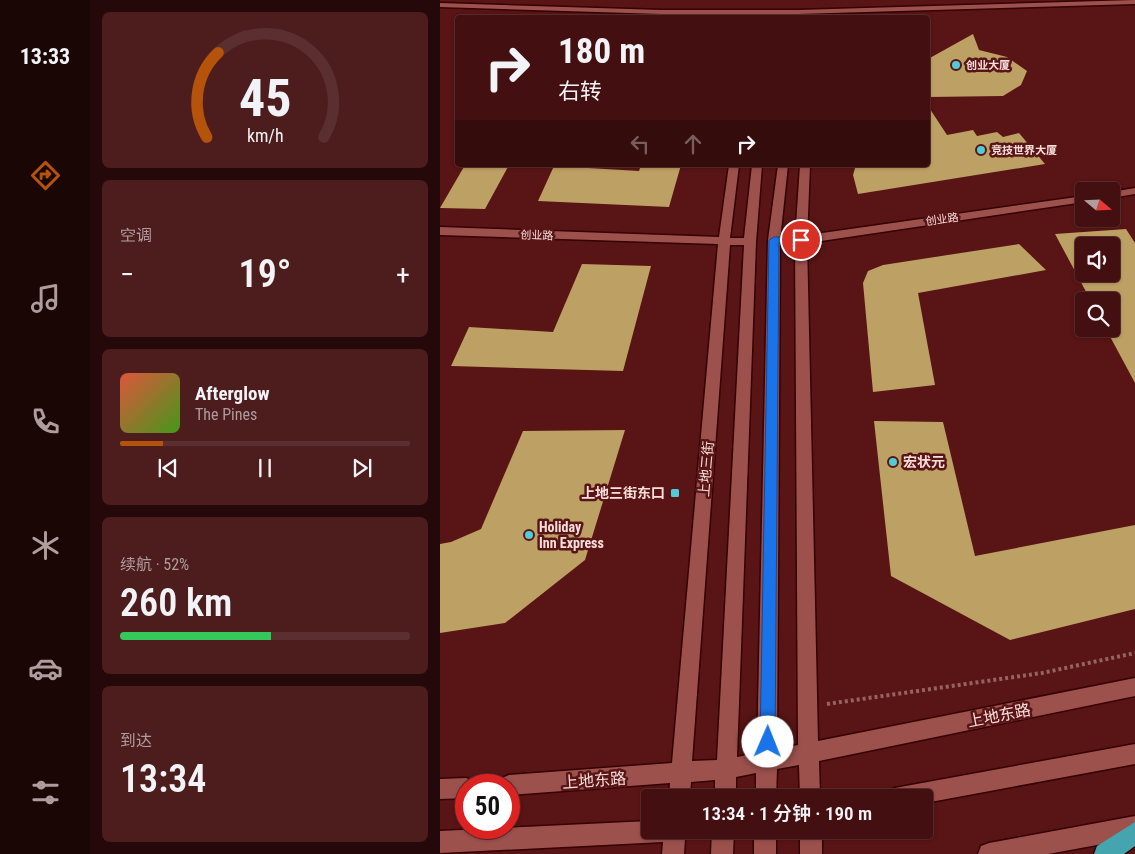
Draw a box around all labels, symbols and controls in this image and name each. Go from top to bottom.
text: 180 m [558,31,645,72]
icon: right [475,35,540,100]
text: 13:33 [20,44,70,69]
marker: 创业大厦 [950,59,962,71]
place label: 创业大厦 [966,59,1010,72]
text: 45 [239,68,291,129]
text: 右转 [558,79,602,104]
text: km/h [247,125,283,146]
icon: left [626,130,654,158]
icon: ahead [679,130,707,158]
icon: right [732,130,760,158]
marker: 竞技世界大厦 [975,144,987,156]
place label: 竞技世界大厦 [991,144,1057,157]
icon: directions [28,158,63,193]
north arrow [1075,182,1120,228]
map controls [1075,182,1120,337]
street label: 创业路 [925,211,959,228]
pin [780,219,822,261]
text: 空调 [120,226,152,245]
icon: arrive [787,226,815,254]
street label: 创业路 [520,228,554,243]
button: sound [1075,237,1120,282]
text: 19° [239,252,291,296]
text: − [120,258,134,291]
text: + [396,258,410,291]
icon: music [28,281,63,316]
button: search [1075,292,1120,337]
text: Afterglow [195,382,269,405]
icon: phone [28,404,63,439]
text: The Pines [195,405,257,424]
street label: 上地三街 [696,440,716,498]
icon: previous [154,454,182,482]
icon: pause [251,454,279,482]
icon: next [348,454,376,482]
place label: 宏状元 [903,454,945,470]
marker: 宏状元 [887,456,899,468]
place label: 上地三街东口 [581,485,665,501]
marker: 上地三街东口 [669,487,681,499]
place label: Holiday Inn Express [539,519,604,551]
icon: climate [28,528,63,563]
marker: Holiday Inn Express [523,529,535,541]
text: 续航 · 52% [120,555,189,574]
text: 260 km [120,581,232,625]
icon: car [28,651,63,686]
street label: 上地东路 [966,700,1032,731]
position arrow [741,715,793,767]
text: 到达 [120,731,152,750]
text: 13:34 [120,757,206,801]
street label: 上地东路 [561,769,627,792]
speed limit sign: 50 [455,774,520,839]
icon: filters [28,775,63,810]
text: 13:34 · 1 分钟 · 190 m [702,802,872,825]

